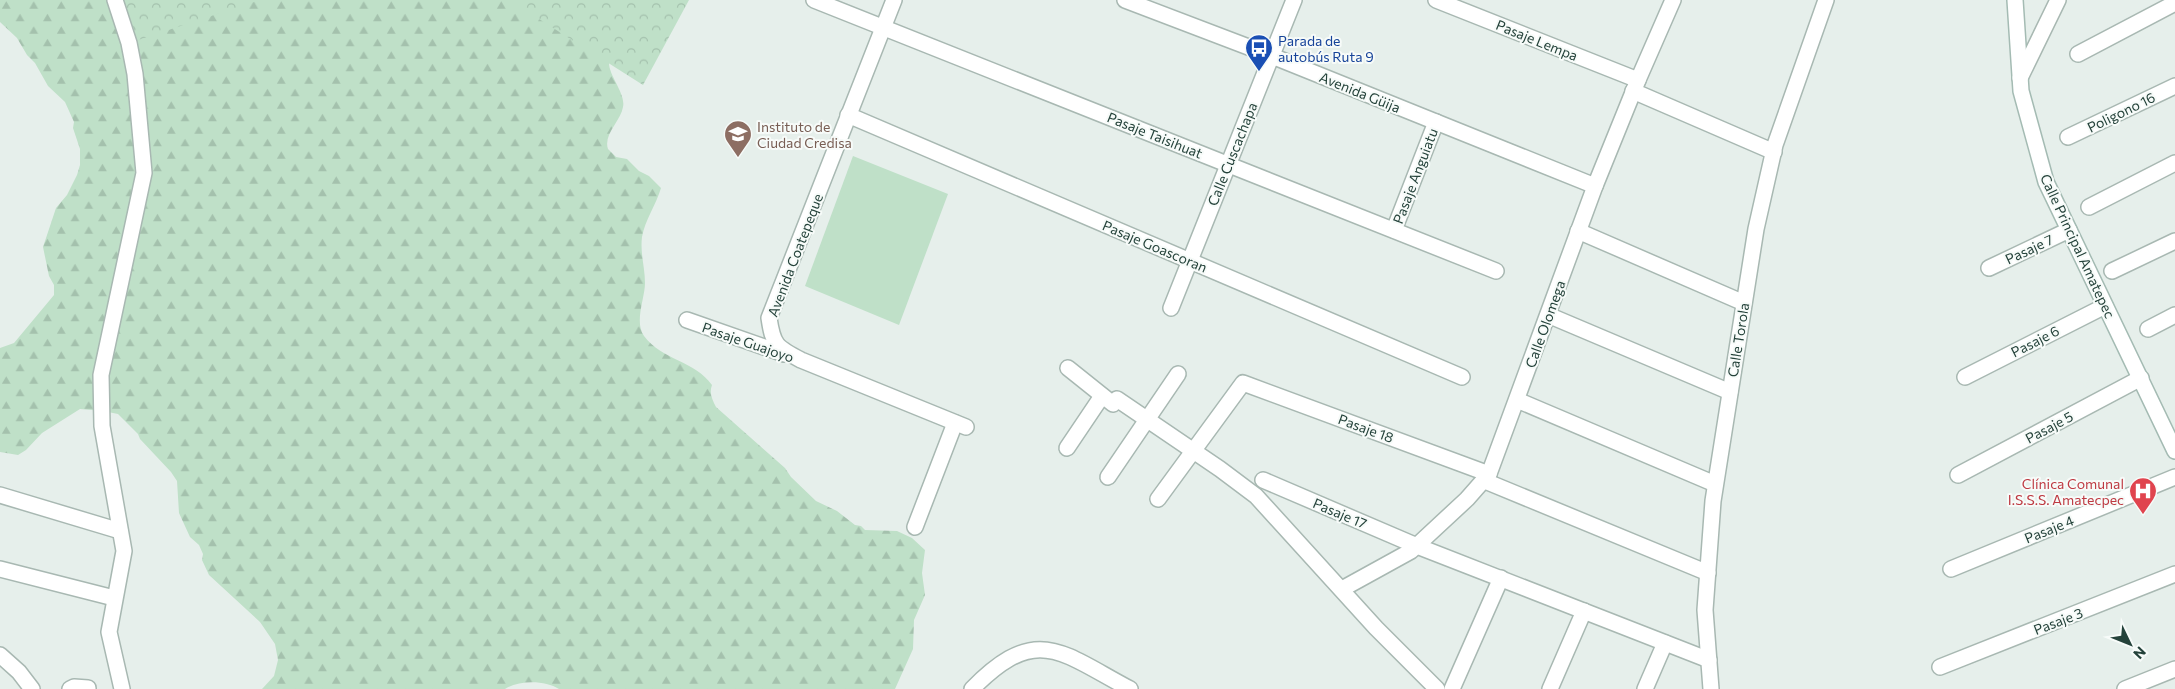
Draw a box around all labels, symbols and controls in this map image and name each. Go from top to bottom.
street label: Pasaje Lempa [1494,16,1580,64]
place label: Parada de autobús Ruta 9 [1278,32,1374,65]
bus stop icon: Parada de autobús Ruta 9 [1244,33,1274,72]
street label: Avenida Güija [1317,68,1403,116]
street label: Poligono 16 [2084,88,2158,136]
street label: Calle Cuscachapa [1204,100,1260,208]
street label: Pasaje Taisihuat [1105,108,1205,162]
place label: Instituto de Ciudad Credisa [757,118,852,151]
school or university icon: Instituto de Ciudad Credisa [723,119,753,158]
street label: Pasaje Anguiatu [1389,126,1441,226]
street label: Calle Principal Amatepec [2037,171,2119,321]
street label: Avenida Coatepeque [764,191,826,319]
street label: Pasaje Goascoran [1100,216,1210,276]
street label: Pasaje 7 [2002,231,2056,267]
street label: Calle Olomega [1521,278,1569,370]
street label: Calle Torola [1724,302,1752,378]
street label: Pasaje Guajoyo [700,318,796,366]
street label: Pasaje 6 [2008,322,2062,360]
street label: Pasaje 5 [2022,407,2076,447]
street label: Pasaje 18 [1336,410,1396,446]
place label: Clínica Comunal I.S.S.S. Amatecpec [2008,475,2124,508]
hospital icon: Clínica Comunal I.S.S.S. Amatecpec [2128,476,2158,515]
street label: Pasaje 17 [1311,494,1369,532]
street label: Pasaje 4 [2022,511,2077,547]
street label: Pasaje 3 [2031,604,2085,638]
north arrow [2105,619,2155,669]
text: N [2130,644,2150,663]

